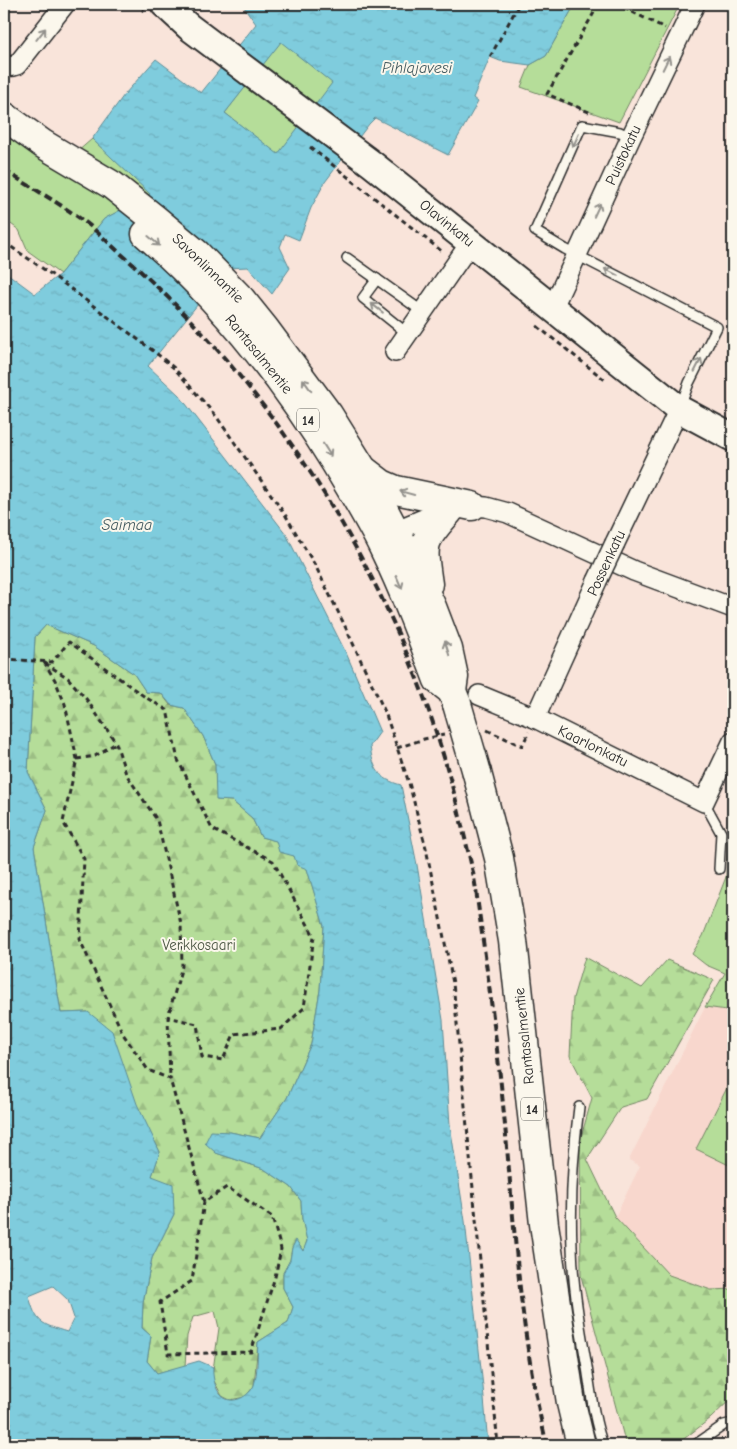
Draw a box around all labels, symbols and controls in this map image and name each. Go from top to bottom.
one-way arrow [36,28,47,41]
one-way arrow [662,56,671,71]
water label: Pihlajavesi [382,59,452,77]
street label: Puistokatu [601,122,645,188]
one-way arrow [570,132,580,147]
street label: Olavinkatu [416,195,478,251]
one-way arrow [593,203,603,218]
street label: Savonlinnantie [168,229,248,307]
one-way arrow [147,236,160,247]
one-way arrow [604,267,619,276]
one-way arrow [370,303,383,314]
street label: Rantasalmentie [221,311,297,398]
one-way arrow [693,357,703,372]
one-way arrow [302,379,313,392]
road number: 14 [297,408,319,432]
one-way arrow [322,442,332,456]
one-way arrow [400,488,416,497]
water label: Saimaa [102,516,152,534]
street label: Possenkatu [583,527,629,599]
one-way arrow [394,574,404,589]
one-way arrow [442,641,451,657]
street label: Kaarlonkatu [555,721,631,771]
park label: Verkkosaari [162,936,236,954]
street label: Rantasalmentie [510,986,538,1085]
road number: 14 [521,1098,543,1120]

